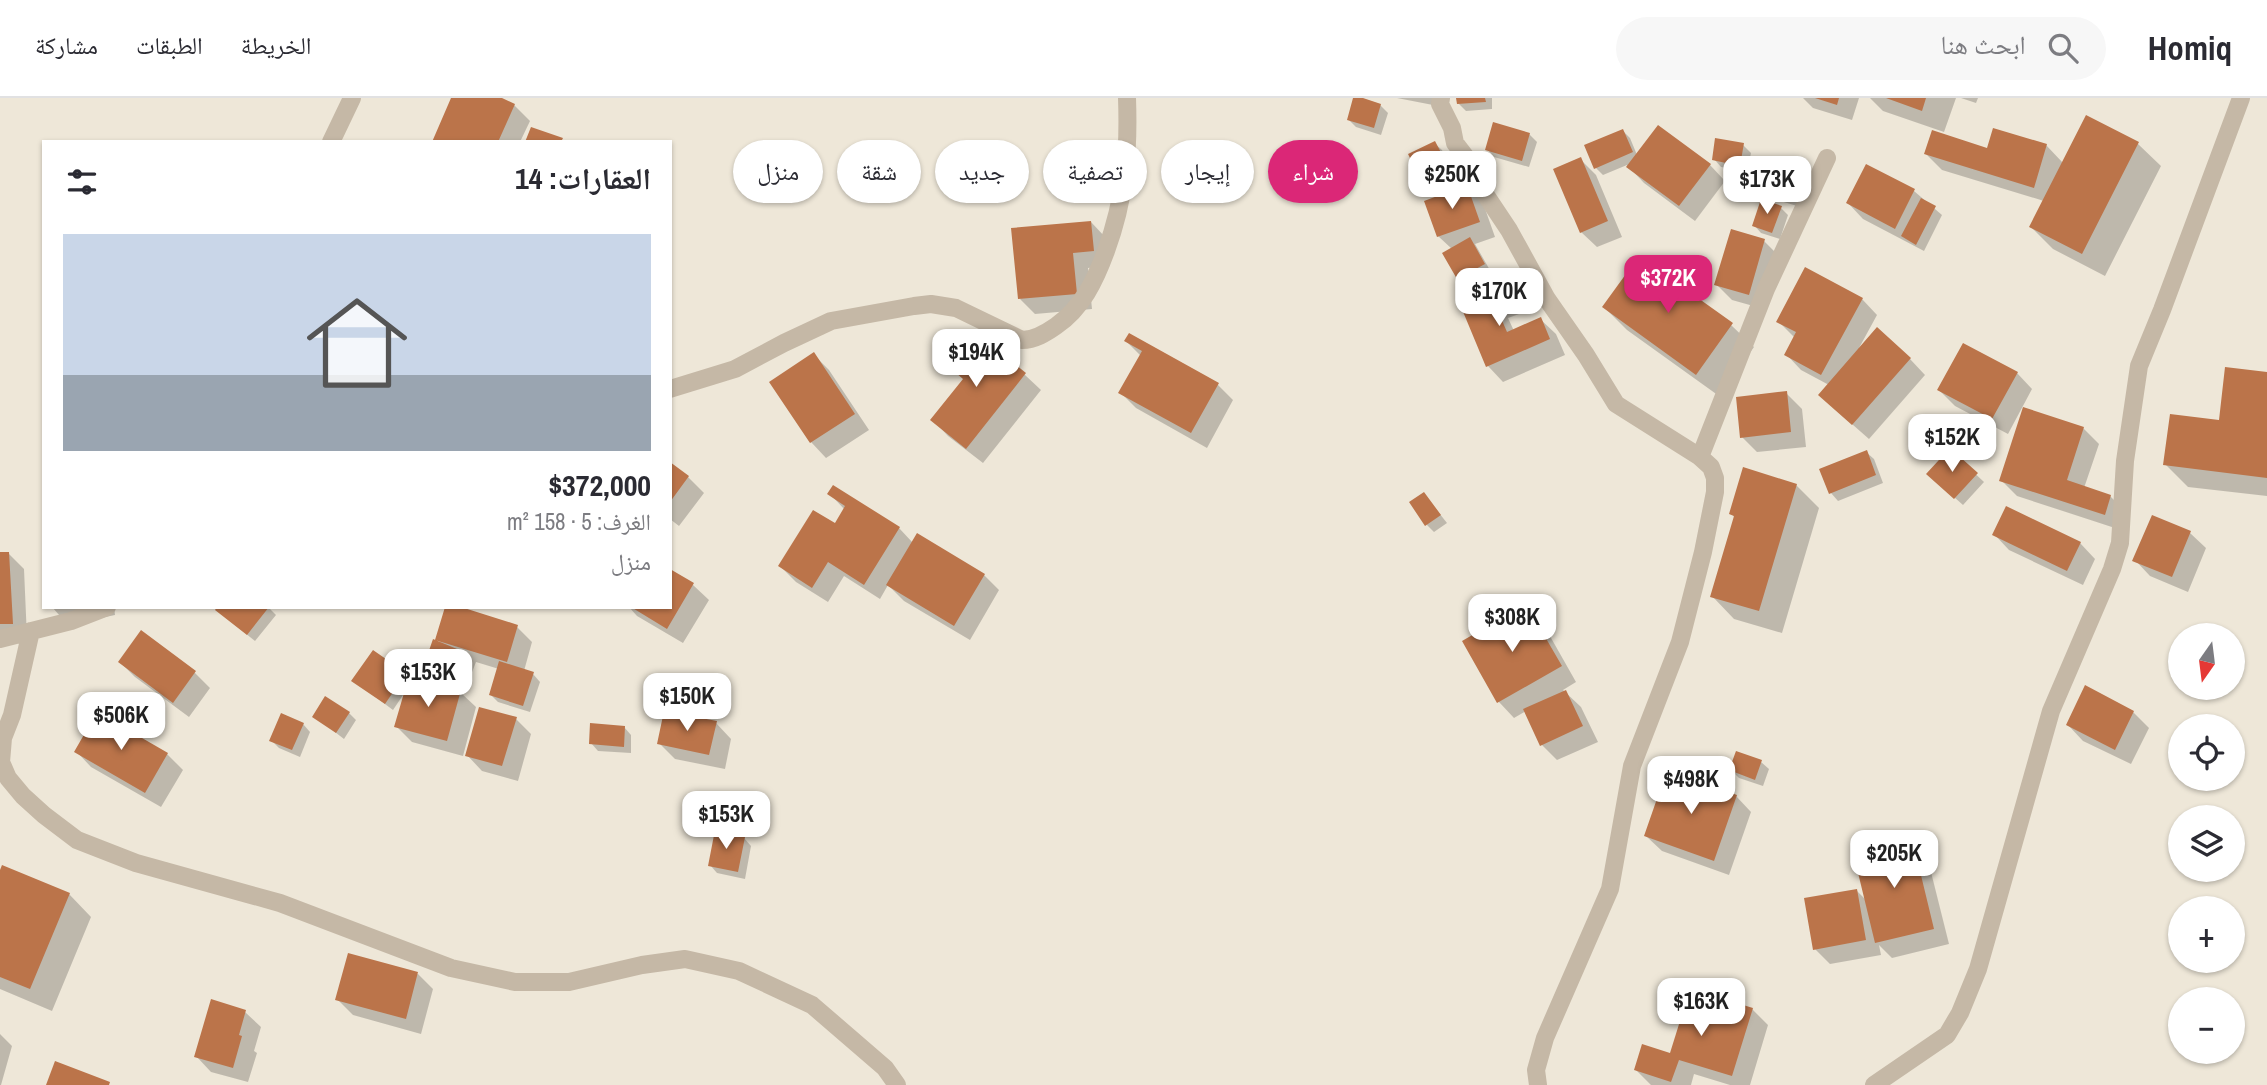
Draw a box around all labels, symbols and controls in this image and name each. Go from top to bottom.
search box [1616,17,2106,80]
text: Homiq [2148,26,2232,70]
text: ابحث هنا [1941,27,2026,62]
text: مشاركة [35,29,98,61]
text: الطبقات [136,29,203,61]
text: الخريطة [241,29,311,61]
icon: search [2044,29,2082,67]
chip: منزل [733,140,823,203]
chip: شقة [837,140,921,203]
chip: جديد [935,140,1029,203]
chip: تصفية [1043,140,1147,203]
chip: إيجار [1161,140,1254,203]
chip: شراء [1268,140,1358,203]
pin: $250K [1403,152,1501,211]
pin: $173K [1718,156,1816,216]
text: العقارات: 14 [515,158,651,198]
text: $250K [1424,158,1480,189]
icon: filters [63,163,101,201]
text: $173K [1739,163,1795,194]
pin: $372K [1619,256,1717,315]
text: $372K [1640,262,1696,293]
pin: $170K [1450,268,1548,328]
text: $170K [1471,275,1527,306]
icon: home [294,280,420,406]
pin: $194K [927,330,1025,389]
text: $194K [948,336,1004,367]
pin: $152K [1903,414,2001,474]
text: $152K [1924,421,1980,452]
text: $372,000 [548,465,651,505]
text: الغرف: 5 · 158 m² [507,506,651,537]
text: منزل [611,546,651,577]
pin: $308K [1463,594,1561,654]
text: $308K [1484,601,1540,632]
north arrow [2168,623,2245,700]
map controls [2168,623,2245,1064]
pin: $153K [379,650,477,709]
text: $153K [400,656,456,687]
pin: $150K [638,674,736,733]
text: $150K [659,680,715,711]
pin: $506K [72,692,170,752]
text: $506K [93,699,149,730]
button: locate [2168,714,2245,791]
pin: $498K [1642,756,1740,816]
text: $498K [1663,763,1719,794]
pin: $153K [677,792,775,851]
text: $153K [698,798,754,829]
button: layers [2168,805,2245,882]
pin: $205K [1845,830,1943,890]
text: $205K [1866,837,1922,868]
button: + [2168,896,2245,973]
pin: $163K [1652,978,1750,1038]
text: $163K [1673,985,1729,1016]
button: − [2168,987,2245,1064]

